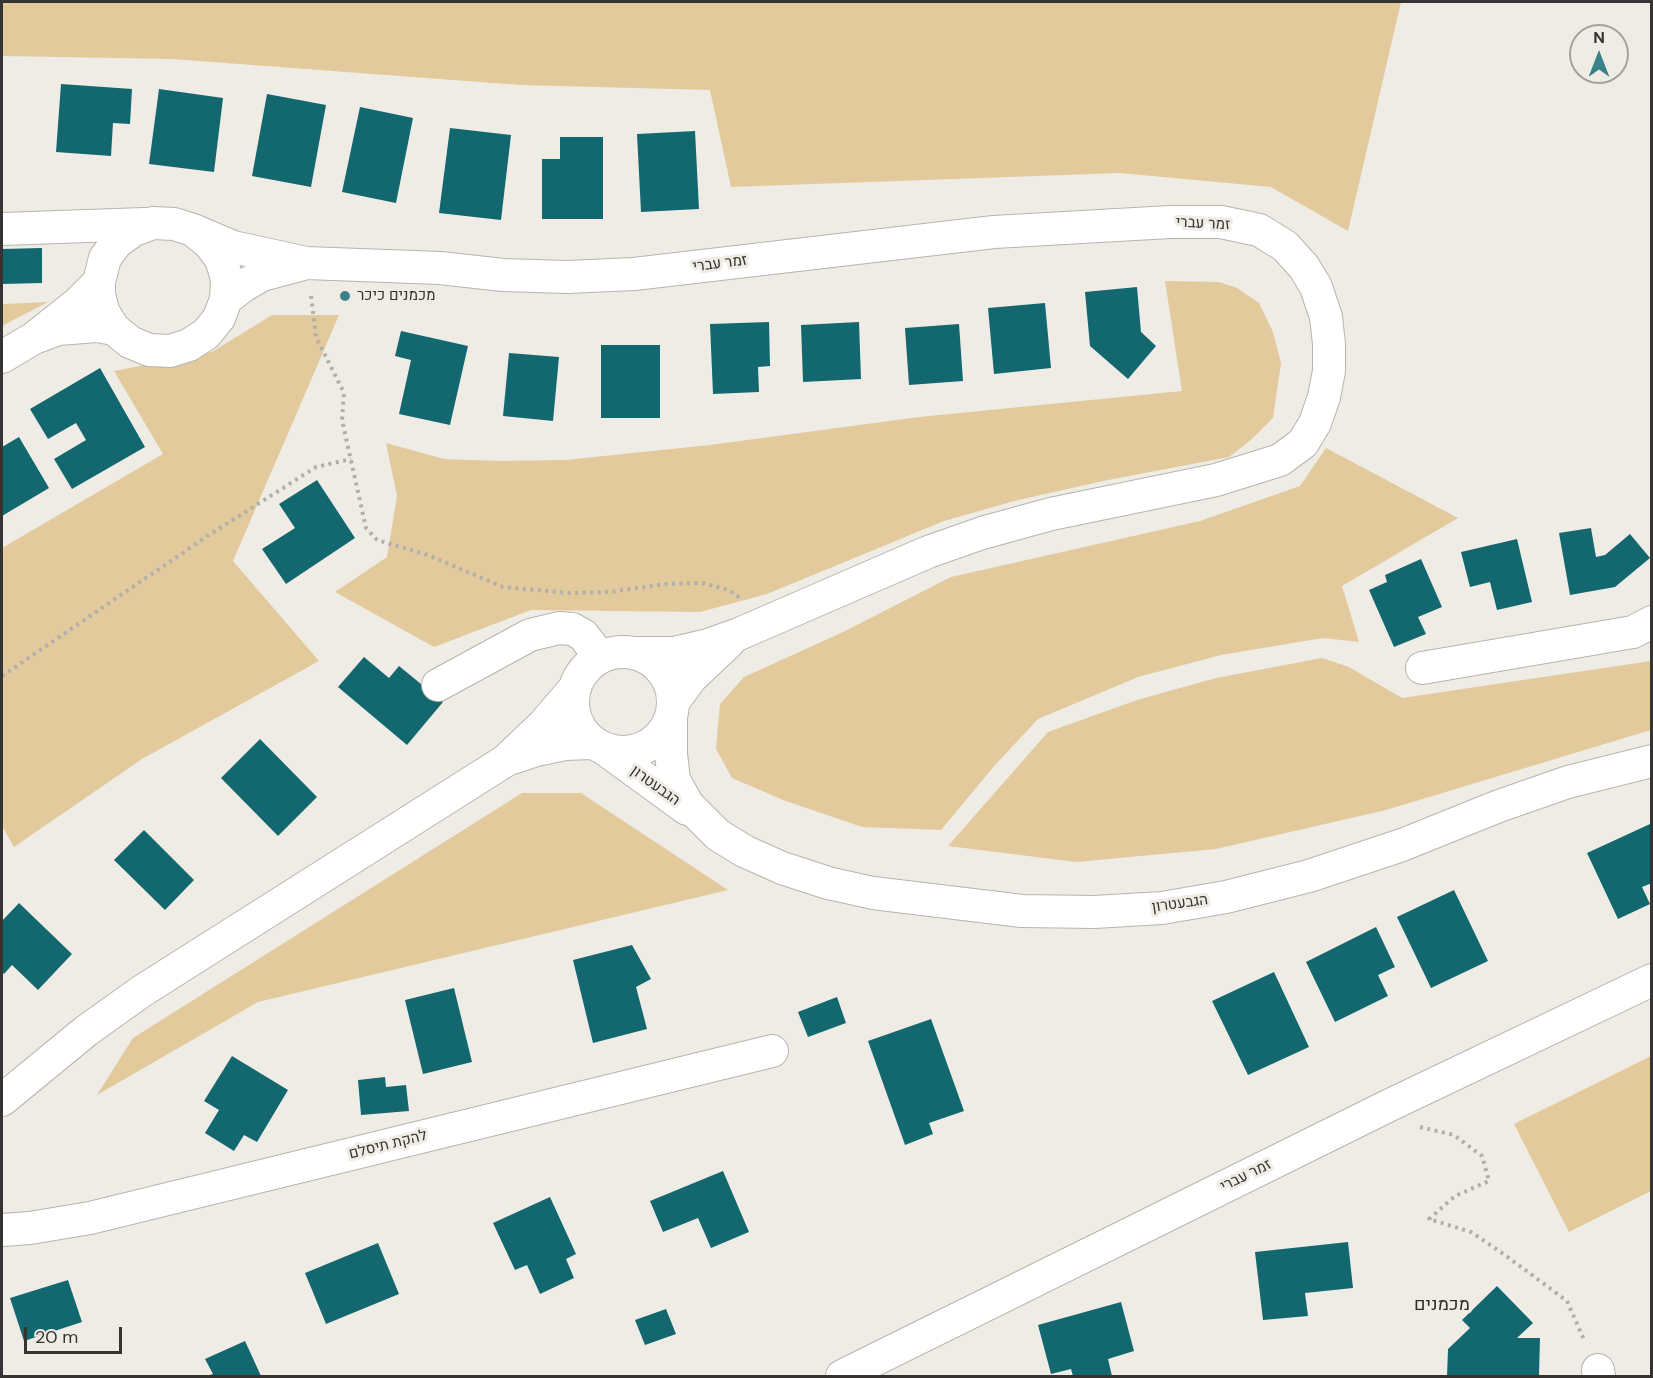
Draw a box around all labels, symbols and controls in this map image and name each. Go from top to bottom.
north arrow [1569,24,1629,84]
text: N [1593,27,1605,48]
street label: זמר עברי [1175,214,1231,234]
street label: זמר עברי [692,252,748,276]
place label: מכמנים כיכר [357,287,436,305]
marker: מכמנים כיכר [338,289,352,303]
street label: הגבעטרון [627,762,683,810]
street label: הגבעטרון [1151,891,1209,917]
street label: להקת תיסלם [347,1127,429,1163]
street label: זמר עברי [1218,1156,1274,1196]
district label: מכמנים [1414,1294,1470,1316]
scale bar [27,1315,124,1353]
text: 20 m [35,1325,78,1349]

